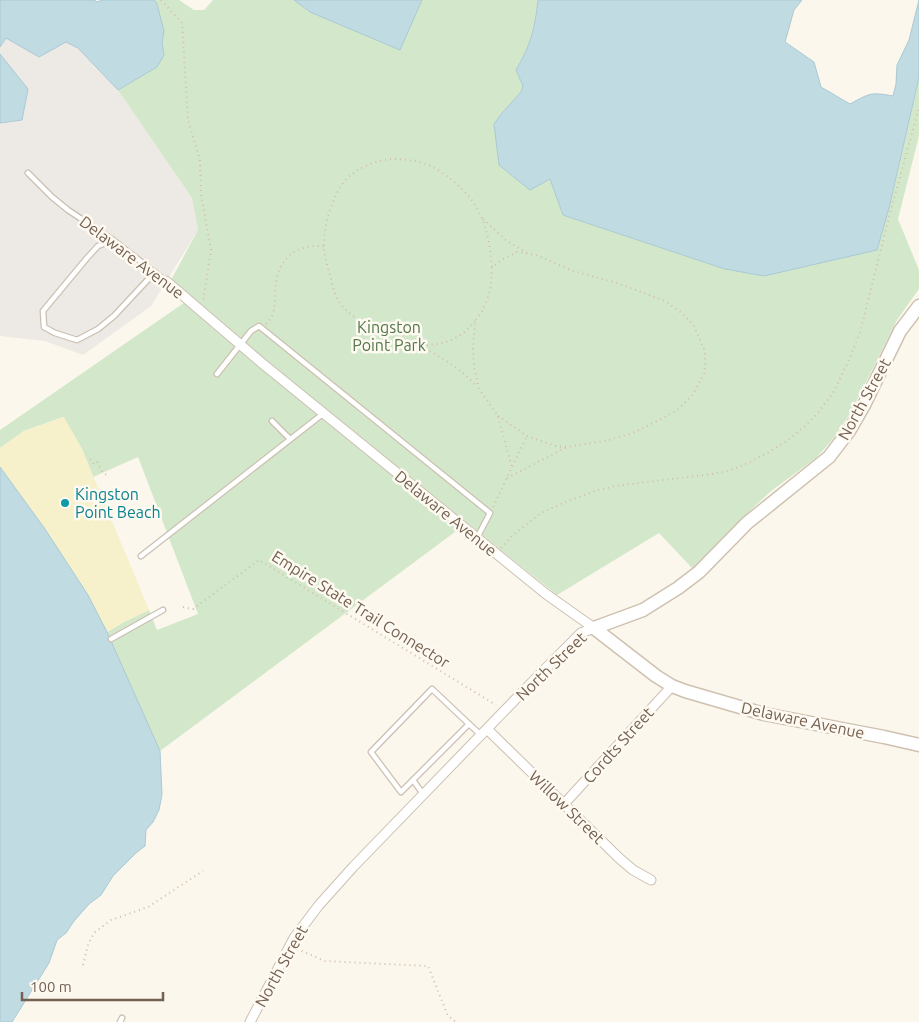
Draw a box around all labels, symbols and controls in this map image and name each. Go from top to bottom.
street label: Delaware Avenue [76,212,188,302]
park label: Kingston Point Park [352,318,426,354]
street label: North Street [834,354,894,443]
street label: Delaware Avenue [392,466,500,560]
place label: Kingston Point Beach [75,485,161,521]
marker: Kingston Point Beach [59,497,71,509]
street label: Empire State Trail Connector [269,547,453,671]
street label: North Street [512,628,590,704]
street label: Delaware Avenue [740,698,866,742]
street label: Cordts Street [579,703,657,787]
street label: Willow Street [526,767,609,848]
street label: North Street [251,921,311,1010]
scale bar [22,970,164,1002]
text: 100 m [30,978,72,995]

